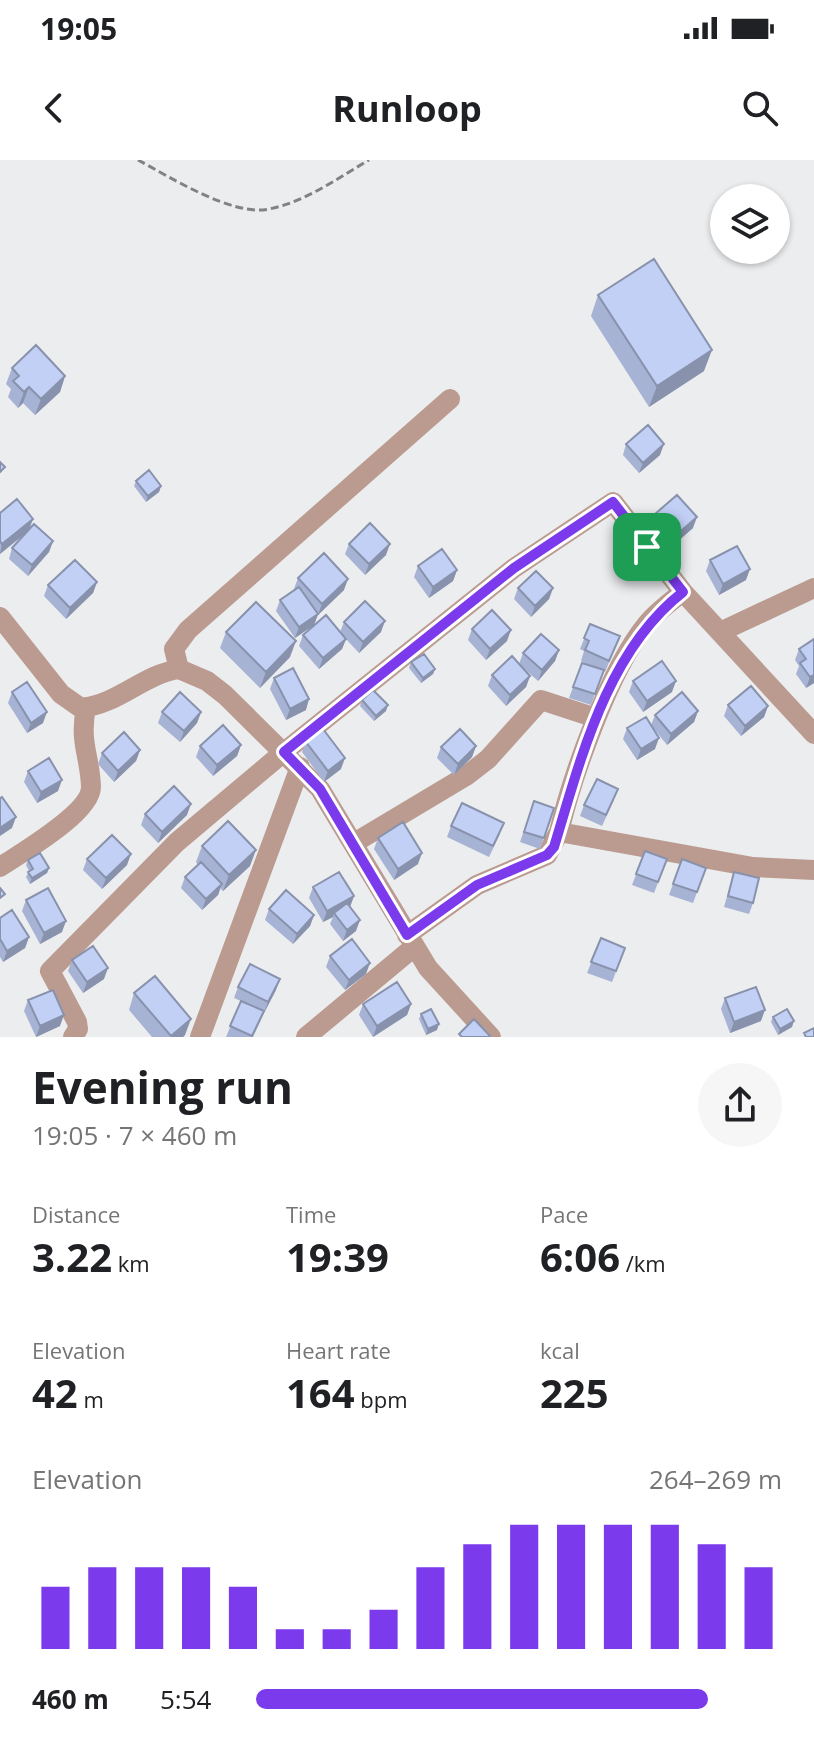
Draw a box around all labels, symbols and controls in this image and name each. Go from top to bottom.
text: 19:05 [40,8,117,49]
text: Runloop [332,84,482,133]
icon: back [32,86,76,130]
icon: search [738,86,782,130]
map controls [710,184,790,264]
button: layers [710,184,790,264]
pin [613,513,681,581]
icon: arrive [625,525,669,569]
text: Evening run [32,1057,293,1117]
button: share [698,1063,782,1147]
text: 19:05 · 7 × 460 m [32,1117,237,1153]
text: Distance [32,1199,120,1229]
text: Time [286,1199,336,1229]
text: Pace [540,1199,588,1229]
text: 3.22 [32,1229,112,1284]
text: 19:39 [286,1229,389,1284]
text: 6:06 [540,1229,620,1284]
text: km [112,1248,150,1278]
text: /km [620,1248,666,1278]
text: Elevation [32,1335,125,1365]
text: Heart rate [286,1335,391,1365]
text: kcal [540,1335,580,1365]
text: 42 [32,1365,78,1420]
text: 164 [286,1365,355,1420]
text: 225 [540,1365,609,1420]
text: m [78,1384,104,1414]
text: bpm [355,1384,408,1414]
text: Elevation [32,1461,142,1497]
text: 264–269 m [649,1461,782,1497]
text: 460 m [32,1681,109,1717]
text: 5:54 [160,1681,211,1717]

